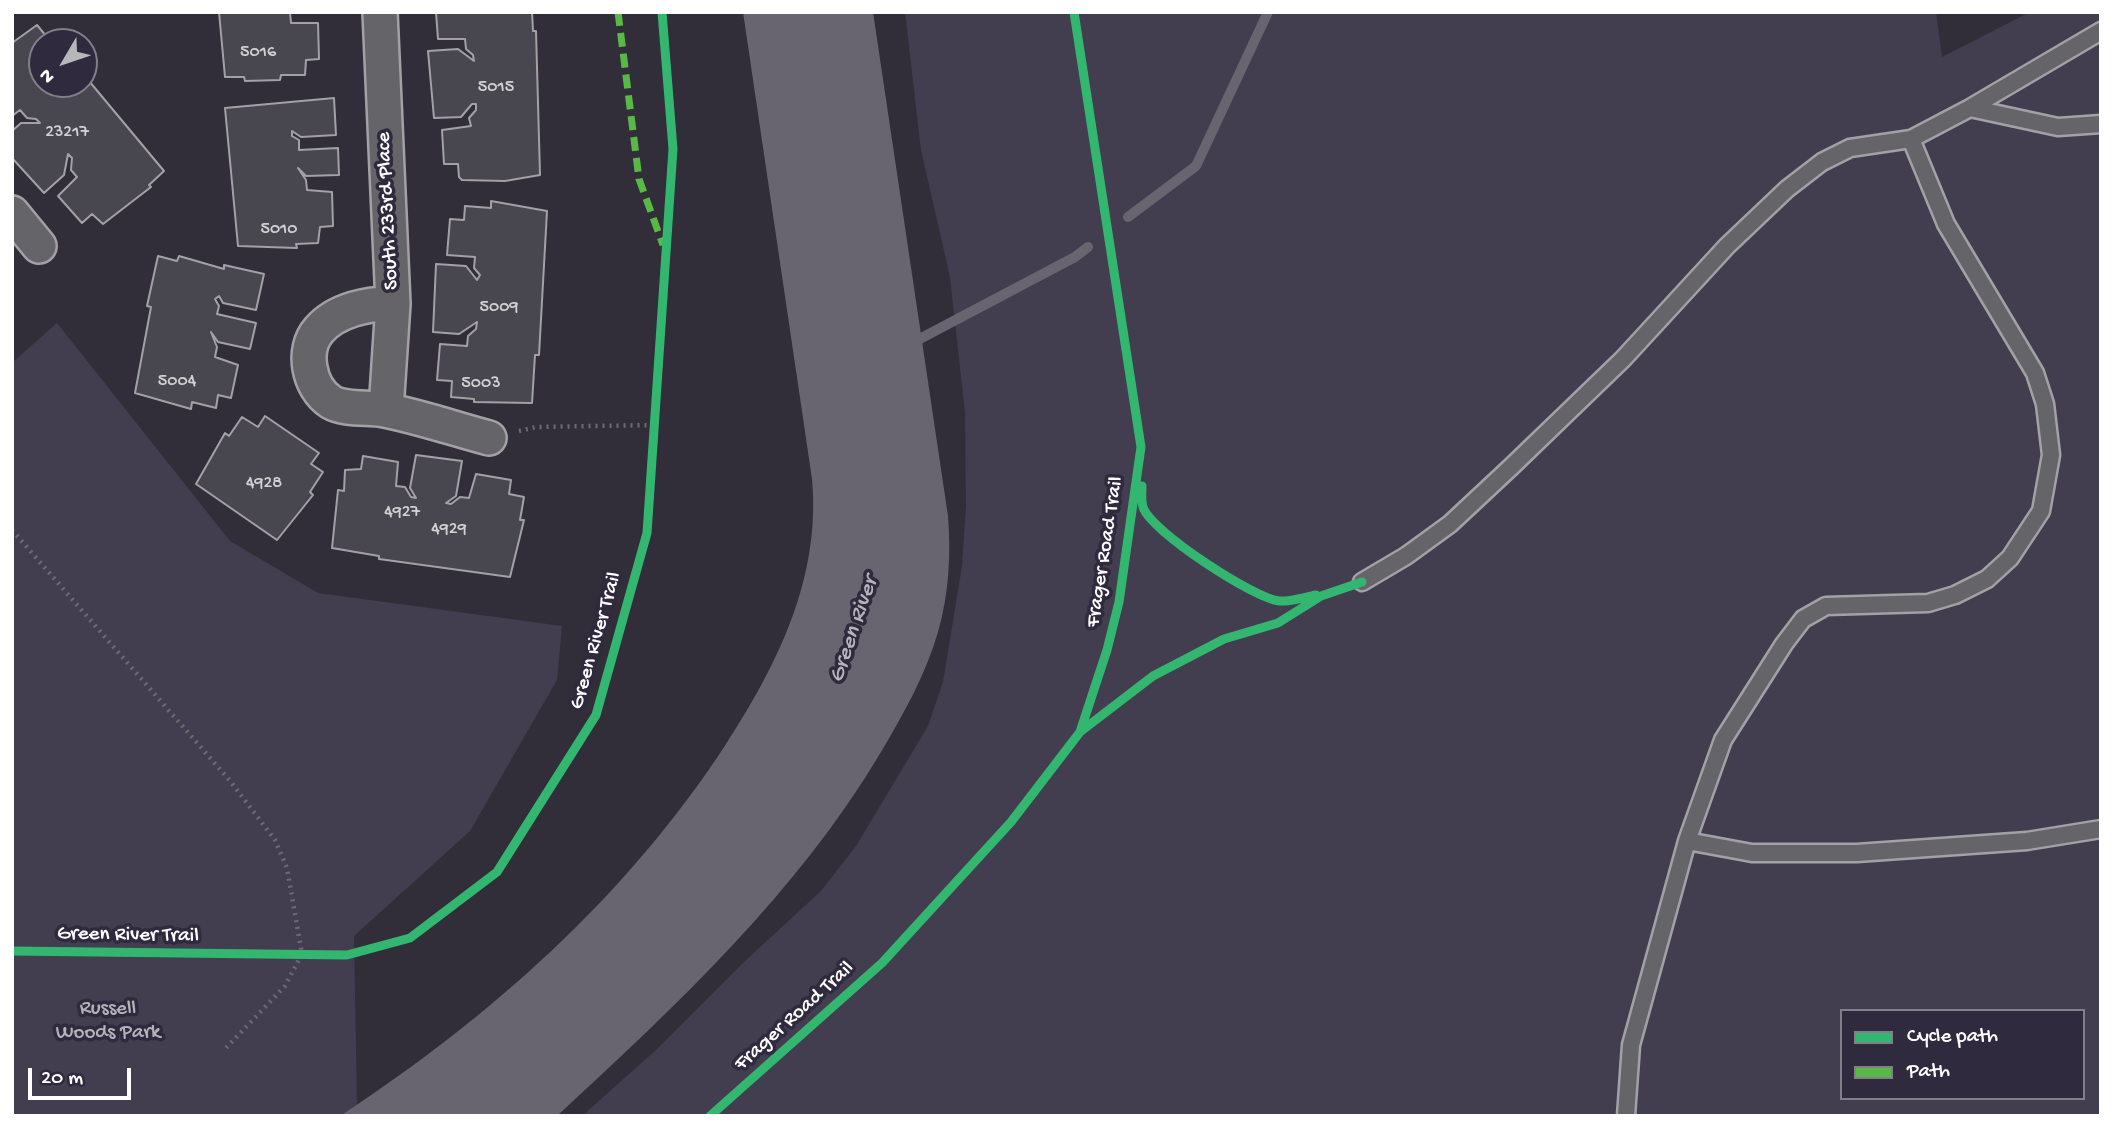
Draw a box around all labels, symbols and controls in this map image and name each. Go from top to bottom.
north arrow [28,28,98,98]
house number: 5016 [240,42,276,64]
text: N [35,63,61,87]
house number: 5015 [478,77,514,99]
house number: 23217 [45,122,89,144]
street label: South 233rd Place [372,131,406,291]
house number: 5010 [260,219,298,241]
house number: 5009 [480,297,518,319]
house number: 5004 [158,371,196,393]
house number: 5003 [461,373,501,395]
house number: 4928 [246,473,282,495]
street label: Frager Road Trail [1082,475,1130,629]
house number: 4927 [384,502,420,524]
house number: 4929 [431,519,467,541]
street label: Green River Trail [565,569,629,713]
water label: Green River [824,574,886,686]
street label: Green River Trail [57,922,199,950]
street label: Frager Road Trail [730,957,860,1077]
park label: Russell Woods Park [56,997,160,1047]
legend [1840,1009,2085,1100]
text: Cycle path [1907,1025,1998,1050]
scale bar [32,1054,135,1098]
text: Path [1907,1060,1950,1085]
text: 20 m [41,1067,83,1092]

